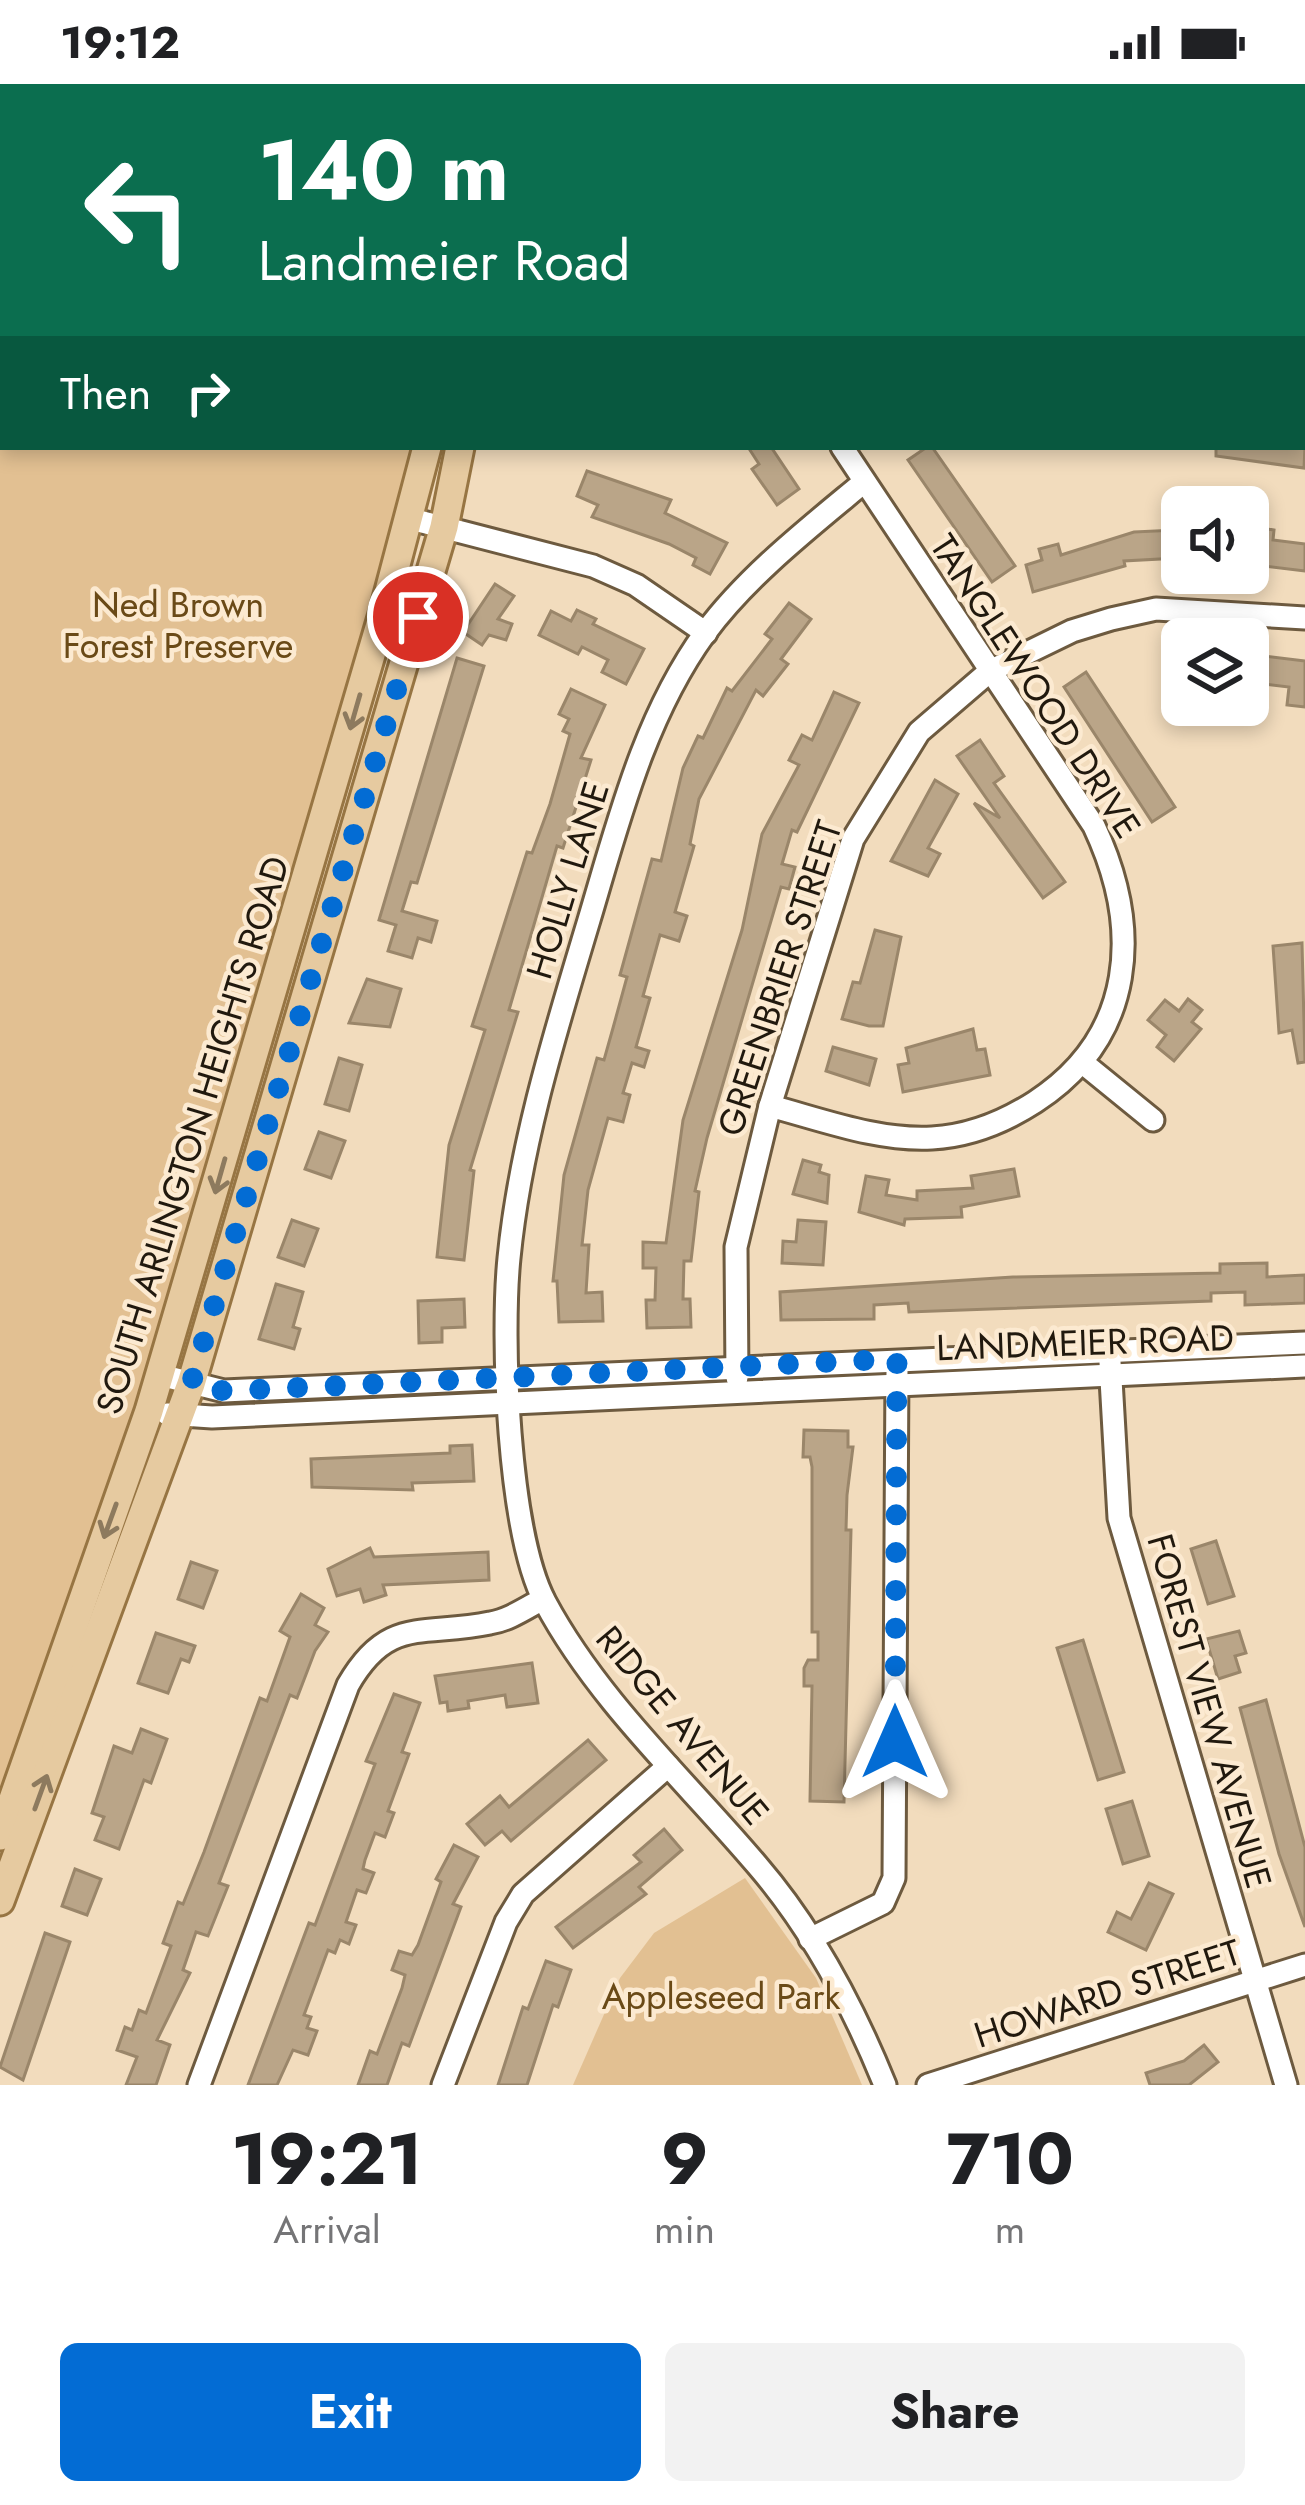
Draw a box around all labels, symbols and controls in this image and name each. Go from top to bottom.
text: 19:12 [60,10,180,75]
text: 140 m [258,110,509,232]
icon: left [60,132,216,288]
text: Landmeier Road [258,222,630,300]
icon: right [175,360,241,426]
text: Then [60,361,151,426]
map controls [1161,486,1269,726]
button: sound [1161,486,1269,594]
street label: TANGLEWOOD DRIVE [918,524,1154,848]
pin [367,566,469,668]
park label: Ned Brown Forest Preserve [63,578,293,671]
icon: arrive [385,584,451,650]
button: layers [1161,618,1269,726]
one-way arrow [343,692,365,730]
street label: HOLLY LANE [512,775,622,985]
street label: GREENBRIER STREET [704,814,855,1142]
street label: SOUTH ARLINGTON HEIGHTS ROAD [82,850,302,1420]
one-way arrow [208,1156,230,1194]
street label: LANDMEIER ROAD [935,1311,1235,1373]
one-way arrow [98,1502,119,1539]
street label: FOREST VIEW AVENUE [1135,1528,1285,1894]
street label: RIDGE AVENUE [584,1614,782,1836]
position arrow [832,1679,958,1805]
one-way arrow [31,1774,53,1811]
street label: HOWARD STREET [967,1925,1247,2061]
park label: Appleseed Park [602,1970,840,2022]
text: 19:21 [231,2107,423,2211]
text: 9 [660,2107,709,2211]
text: 710 [946,2107,1074,2211]
text: Arrival [273,2201,381,2258]
text: min [654,2201,715,2258]
text: m [995,2201,1025,2258]
button: Exit [60,2343,641,2481]
button: Share [665,2343,1245,2481]

